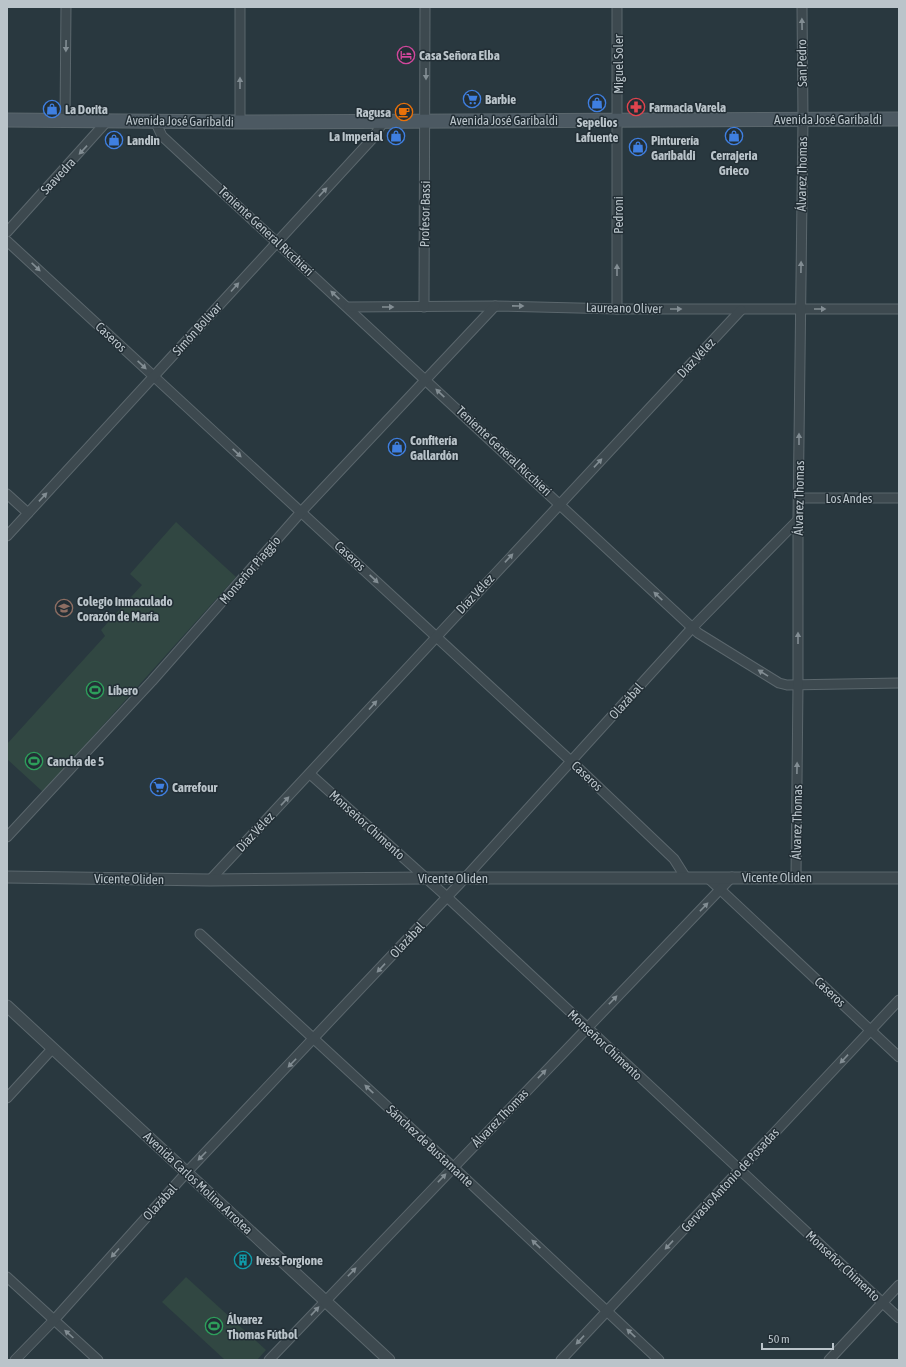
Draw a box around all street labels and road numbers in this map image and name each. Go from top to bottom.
street label: Miguel Soler [611,34,626,94]
street label: San Pedro [794,39,810,87]
street label: Avenida José Garibaldi [774,112,882,127]
street label: Avenida José Garibaldi [126,113,234,129]
street label: Avenida José Garibaldi [450,113,558,128]
street label: Álvarez Thomas [794,136,810,212]
street label: Saavedra [37,155,79,197]
street label: Profesor Bassi [417,181,433,247]
street label: Teniente General Ricchieri [215,183,317,279]
street label: Pedroni [611,196,626,234]
street label: Simón Bolívar [169,299,225,358]
street label: Laureano Oliver [586,300,662,316]
street label: Caseros [92,319,130,355]
street label: Díaz Vélez [674,335,718,381]
street label: Teniente General Ricchieri [453,403,555,499]
street label: Álvarez Thomas [791,460,807,536]
street label: Los Andes [826,491,873,506]
street label: Monseñor Piaggio [217,533,283,607]
street label: Caseros [331,538,369,574]
street label: Díaz Vélez [453,571,497,617]
street label: Olazábal [606,679,646,722]
street label: Caseros [568,758,606,794]
street label: Álvarez Thomas [789,784,805,860]
street label: Monseñor Chimento [326,787,408,863]
street label: Díaz Vélez [233,809,277,855]
street label: Vicente Oliden [742,870,812,885]
street label: Vicente Oliden [94,871,164,887]
street label: Vicente Oliden [418,871,488,886]
street label: Olazábal [387,919,428,961]
street label: Caseros [811,974,849,1010]
street label: Monseñor Chimento [565,1007,645,1083]
street label: Álvarez Thomas [469,1086,532,1150]
street label: Sánchez de Bustamante [383,1102,477,1190]
street label: Gervasio Antonio de Posadas [678,1125,782,1235]
street label: Avenida Carlos Molina Arrotea [140,1129,256,1237]
street label: Olazábal [140,1180,180,1223]
street label: Monseñor Chimento [803,1228,883,1304]

